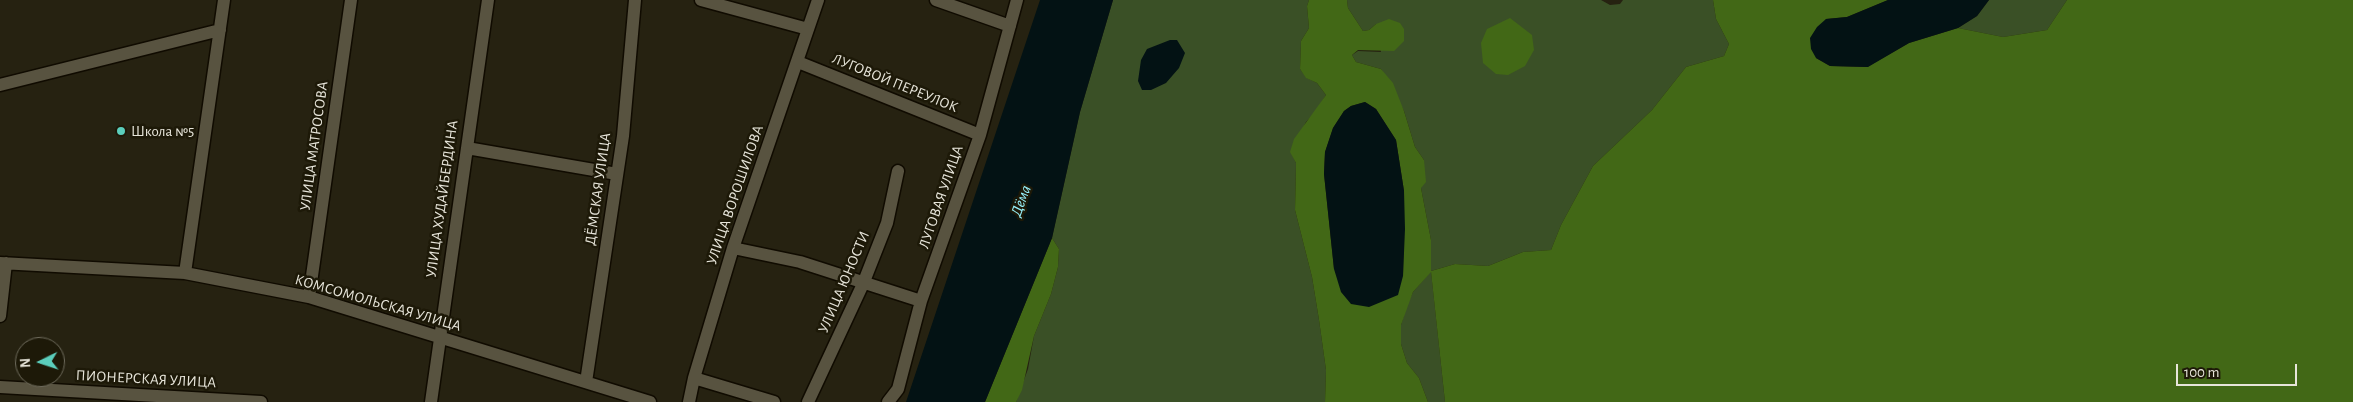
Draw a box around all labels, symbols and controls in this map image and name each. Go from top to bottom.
street label: ЛУГОВОЙ ПЕРЕУЛОК [829,50,961,116]
street label: УЛИЦА МАТРОСОВА [296,80,332,212]
street label: УЛИЦА ХУДАЙБЕРДИНА [422,119,462,279]
place label: Школа №5 [131,122,194,140]
street label: УЛИЦА ВОРОШИЛОВА [703,123,767,267]
marker: Школа №5 [115,125,127,137]
street label: ДЁМСКАЯ УЛИЦА [581,132,615,246]
street label: ЛУГОВАЯ УЛИЦА [915,143,967,251]
water label: Дёма [1006,183,1036,219]
street label: УЛИЦА ЮНОСТИ [814,228,874,336]
street label: КОМСОМОЛЬСКАЯ УЛИЦА [293,271,463,335]
north arrow [15,337,65,387]
scale bar [2178,354,2299,386]
text: N [19,358,33,368]
text: 100 m [2184,365,2219,380]
street label: ПИОНЕРСКАЯ УЛИЦА [75,366,217,392]

